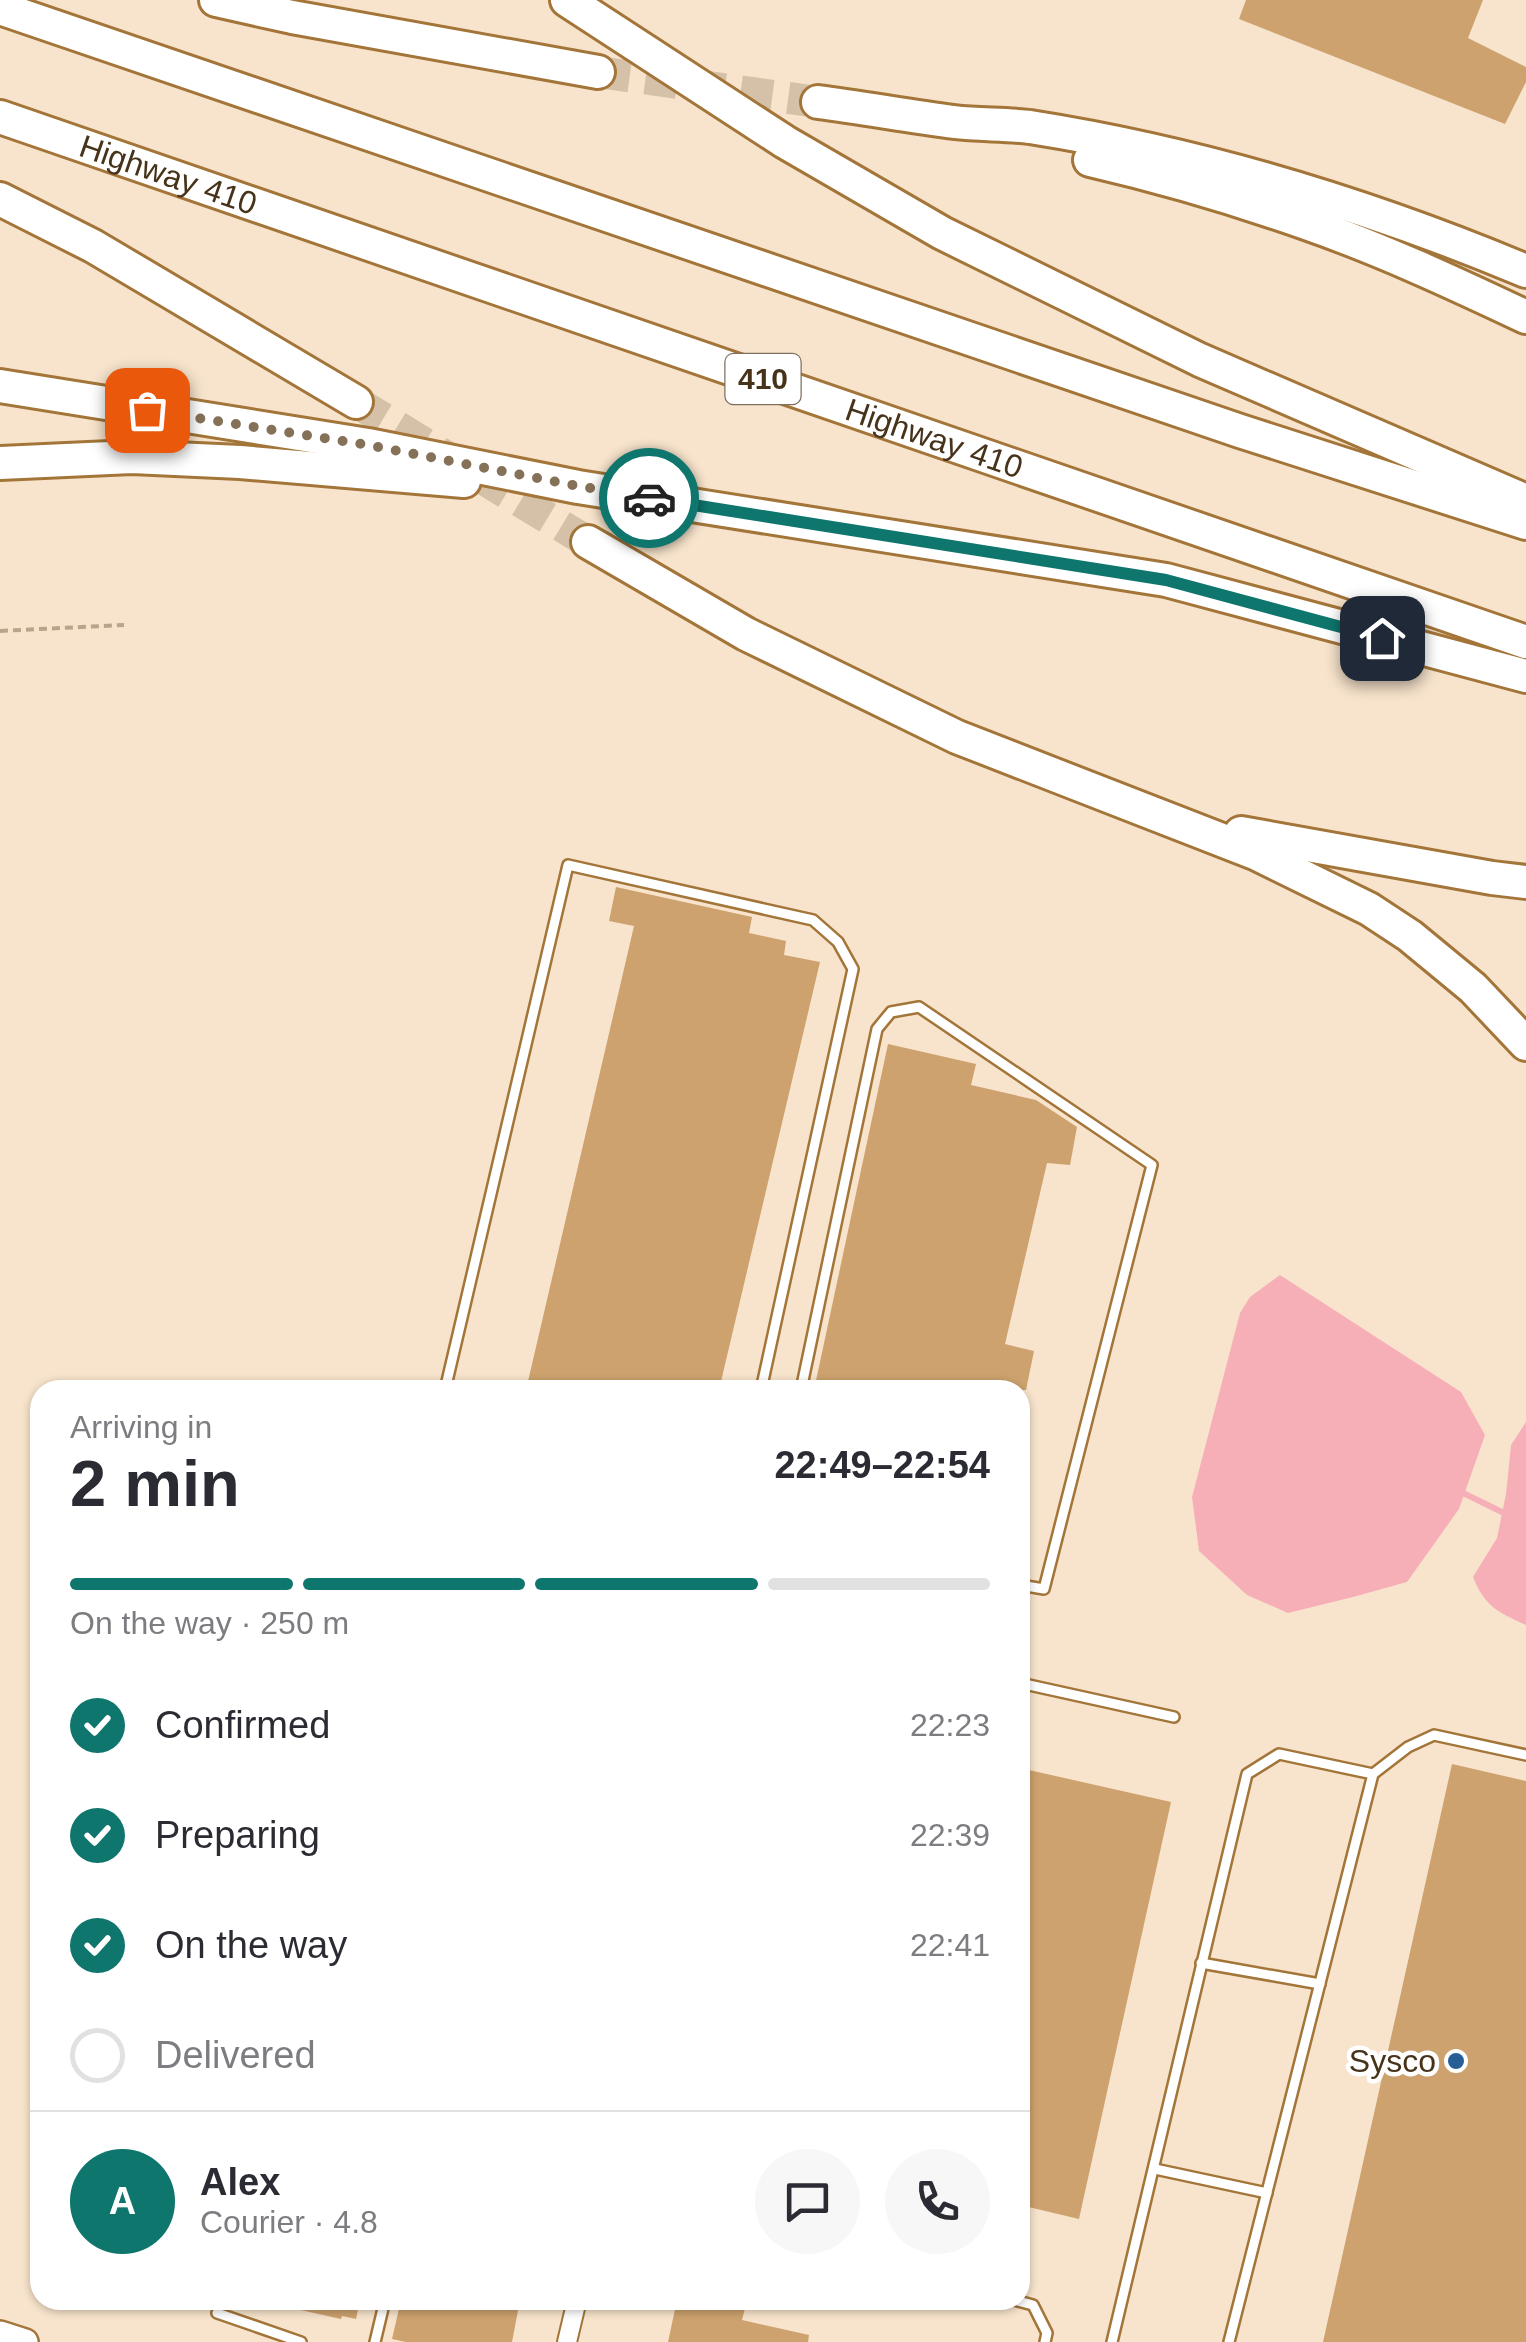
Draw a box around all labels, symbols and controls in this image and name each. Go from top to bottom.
street label: Highway 410 [75,128,262,222]
road number: 410 [726,354,800,404]
pin [105,368,190,453]
icon: bag [120,383,175,438]
street label: Highway 410 [841,391,1028,486]
courier [599,448,699,548]
icon: car [622,471,677,526]
pin [1340,596,1425,681]
icon: home [1355,611,1410,666]
text: Arriving in [70,1409,212,1445]
text: 22:49–22:54 [774,1444,990,1486]
text: 2 min [70,1447,240,1520]
text: On the way · 250 m [70,1605,349,1641]
icon: check [70,1698,125,1753]
text: Confirmed [155,1704,330,1746]
text: 22:23 [910,1707,990,1743]
icon: check [70,1808,125,1863]
text: Preparing [155,1814,320,1856]
text: 22:39 [910,1817,990,1853]
icon: check [70,1918,125,1973]
text: On the way [155,1924,347,1966]
text: 22:41 [910,1927,990,1963]
text: Delivered [155,2034,316,2076]
place label: Sysco [1349,2043,1436,2079]
marker: Sysco [1445,2050,1467,2072]
button: chat [755,2149,860,2254]
button: phone [885,2149,990,2254]
text: Alex [200,2161,280,2203]
text: A [109,2180,136,2222]
text: Courier · 4.8 [200,2204,378,2240]

